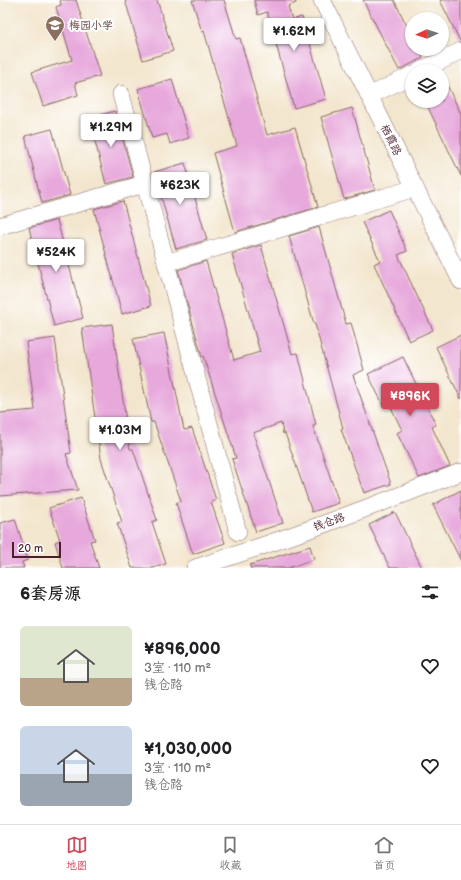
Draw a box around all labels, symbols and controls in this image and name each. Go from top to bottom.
north arrow [405,12,449,56]
map controls [405,12,449,108]
school or university icon: 梅园小学 [44,14,66,42]
pin: ¥1.62M [261,18,327,52]
place label: 梅园小学 [69,19,113,32]
text: ¥1.62M [272,23,316,39]
button: layers [405,64,449,108]
pin: ¥1.29M [78,114,144,148]
text: ¥1.29M [90,119,132,135]
street label: 栖霞路 [378,122,404,158]
pin: ¥623K [152,172,208,206]
text: ¥623K [160,177,200,193]
pin: ¥524K [28,239,84,273]
text: ¥524K [36,244,76,260]
pin: ¥896K [382,383,438,417]
text: ¥896K [390,388,430,404]
pin: ¥1.03M [87,417,153,451]
text: ¥1.03M [98,422,142,438]
street label: 钱仓路 [311,510,347,534]
scale bar [12,540,61,559]
text: 20 m [18,542,43,555]
icon: filters [419,581,441,603]
text: 6套房源 [20,584,81,604]
text: ¥896,000 [144,639,220,659]
icon: home [52,642,100,690]
icon: heart [419,655,441,677]
text: 3室 · 110 m² [144,660,211,676]
text: 钱仓路 [144,677,183,693]
text: ¥1,030,000 [144,739,232,759]
icon: home [52,742,100,790]
icon: heart [419,755,441,777]
text: 3室 · 110 m² [144,760,211,776]
text: 钱仓路 [144,777,183,793]
tab: 地图 [66,834,88,872]
tab: 收藏 [219,834,241,872]
tab: 首页 [373,834,395,872]

